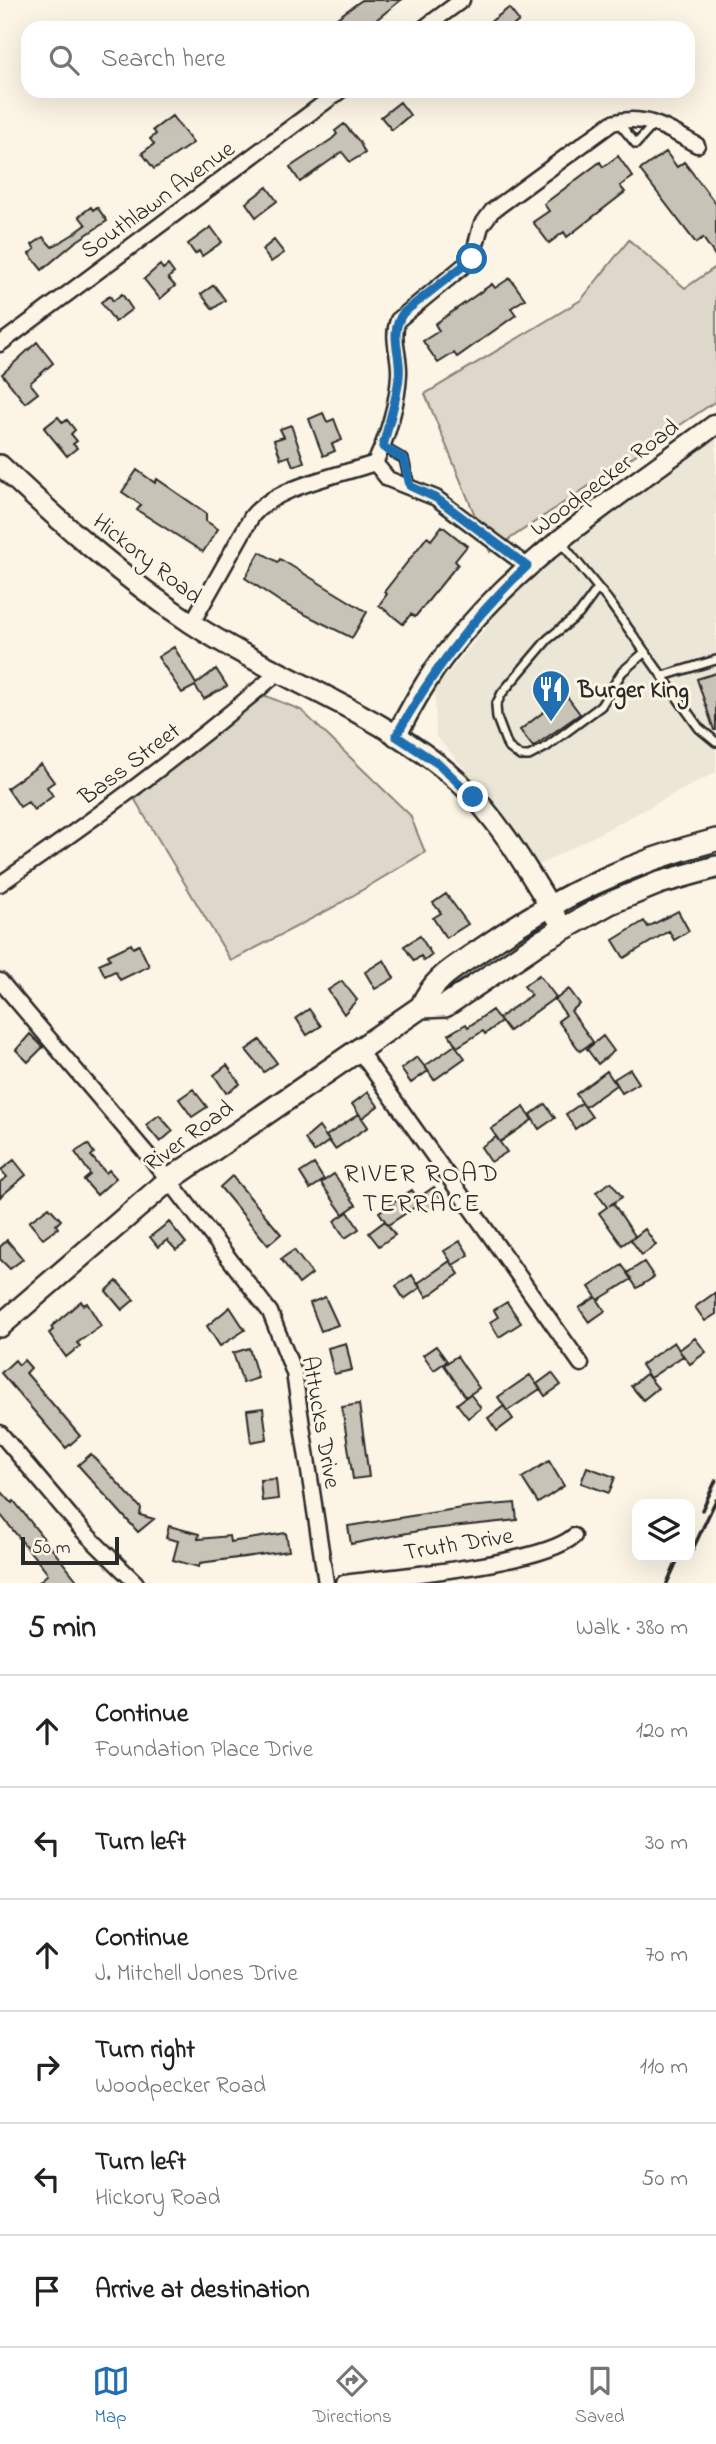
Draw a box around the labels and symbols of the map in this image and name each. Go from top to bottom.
street label: Southlawn Avenue [74,133,243,269]
route start [456,243,487,274]
street label: Woodpecker Road [524,411,688,547]
street label: Hickory Road [83,506,209,615]
restaurant icon: Burger King [530,668,572,723]
place label: Burger King [577,674,689,710]
street label: Bass Street [71,715,189,816]
route end [457,781,488,812]
street label: River Road [137,1092,242,1182]
district label: RIVER ROAD TERRACE [344,1156,500,1224]
street label: Attucks Drive [291,1353,348,1492]
street label: Truth Drive [401,1520,516,1571]
scale bar [21,1534,119,1566]

